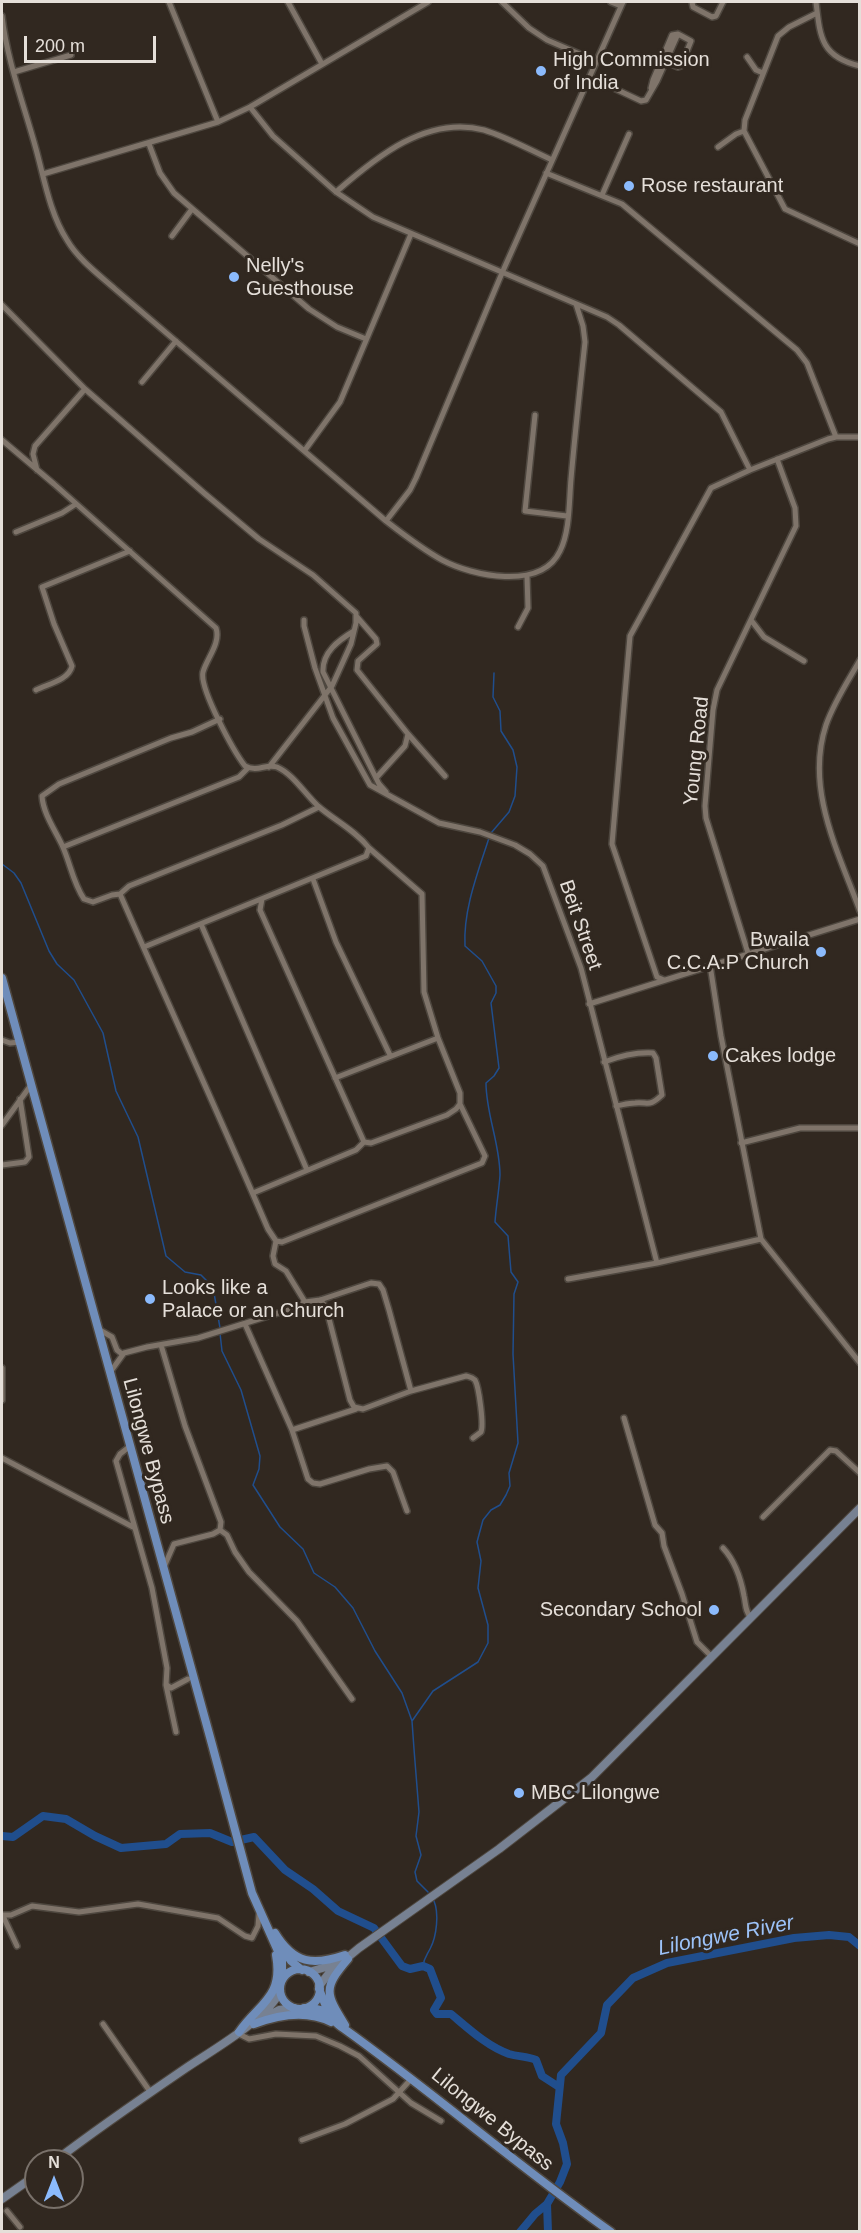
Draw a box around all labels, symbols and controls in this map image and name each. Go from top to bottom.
scale bar [27,24,159,62]
text: 200 m [35,36,85,56]
place label: High Commission of India [553,48,710,95]
marker: High Commission of India [534,64,548,78]
place label: Rose restaurant [641,174,783,198]
marker: Rose restaurant [622,179,636,193]
place label: Nelly's Guesthouse [246,254,354,301]
marker: Nelly's Guesthouse [227,270,241,284]
street label: Young Road [679,695,715,807]
street label: Beit Street [553,877,607,973]
place label: Bwaila C.C.A.P Church [667,928,809,975]
marker: Bwaila C.C.A.P Church [814,945,828,959]
place label: Cakes lodge [725,1044,836,1068]
marker: Cakes lodge [706,1049,720,1063]
place label: Looks like a Palace or an Church [162,1276,344,1323]
marker: Looks like a Palace or an Church [143,1292,157,1306]
street label: Lilongwe Bypass [117,1375,179,1527]
place label: Secondary School [540,1598,702,1622]
marker: Secondary School [707,1603,721,1617]
place label: MBC Lilongwe [531,1781,660,1805]
marker: MBC Lilongwe [512,1786,526,1800]
water label: Lilongwe River [656,1910,796,1962]
street label: Lilongwe Bypass [426,2063,558,2177]
north arrow [24,2149,84,2209]
text: N [48,2154,60,2171]

